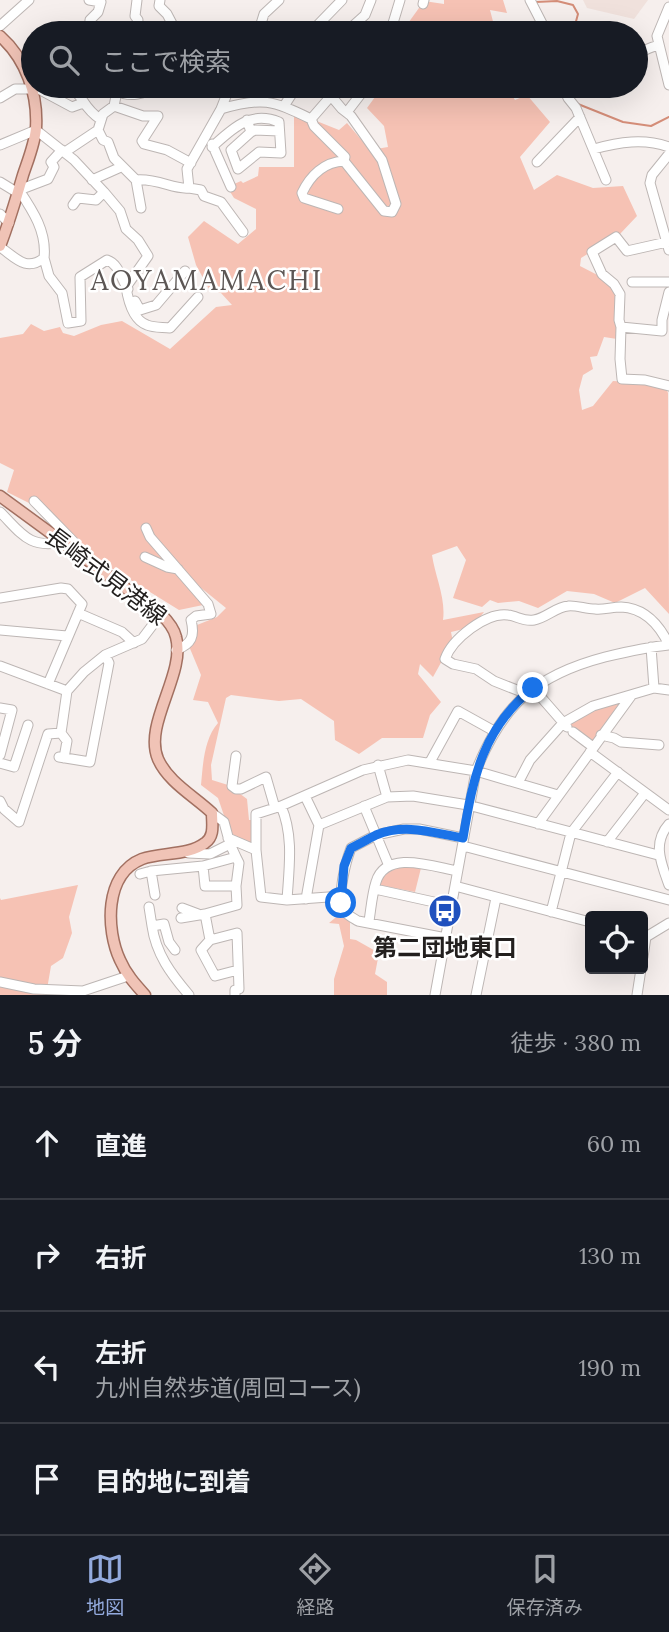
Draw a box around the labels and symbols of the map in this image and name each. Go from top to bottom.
district label: AOYAMAMACHI [90,262,323,298]
street label: 長崎式見港線 [39,520,173,632]
route end [517,672,548,703]
route start [325,887,356,918]
bus stop icon: 第二団地東口 [426,892,464,930]
place label: 第二団地東口 [373,932,517,963]

